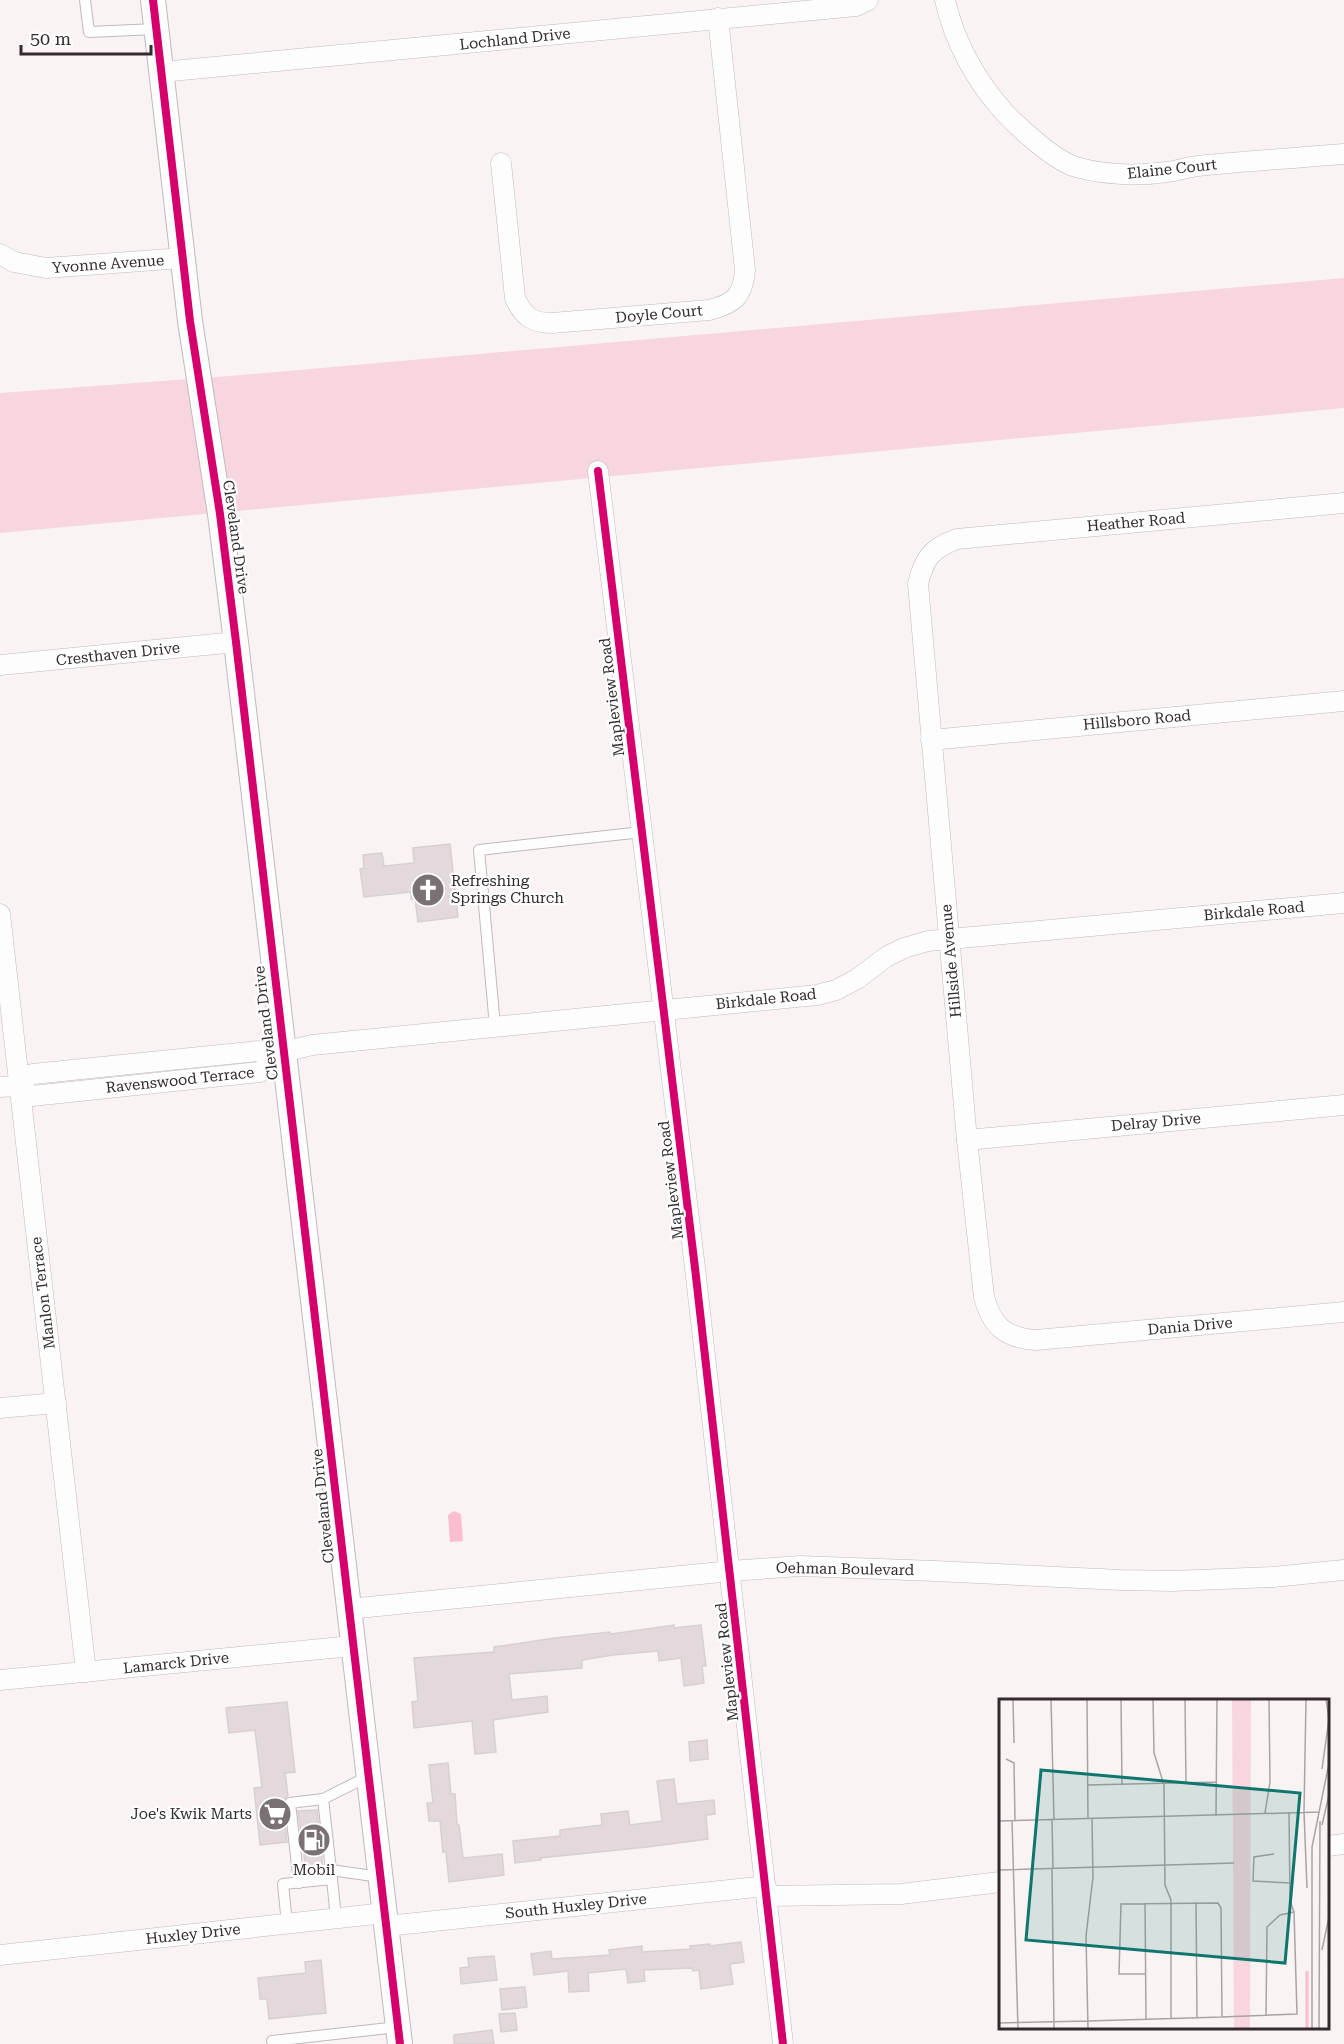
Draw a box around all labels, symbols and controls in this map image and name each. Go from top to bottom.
scale bar [21,18,152,56]
street label: Lochland Drive [459,24,571,54]
text: 50 m [30,28,71,49]
street label: Elaine Court [1126,155,1218,183]
street label: Yvonne Avenue [51,251,165,277]
street label: Doyle Court [615,301,704,327]
street label: Cleveland Drive [219,479,253,595]
street label: Heather Road [1086,509,1186,535]
street label: Mapleview Road [596,636,628,757]
street label: Cresthaven Drive [55,639,181,669]
street label: Hillsboro Road [1082,706,1192,734]
church icon: Refreshing Springs Church [410,872,446,908]
place label: Refreshing Springs Church [451,872,564,907]
street label: Birkdale Road [1203,898,1306,924]
street label: Hillside Avenue [937,903,965,1019]
street label: Cleveland Drive [250,965,282,1081]
street label: Birkdale Road [715,985,818,1013]
street label: Ravenswood Terrace [105,1063,255,1097]
street label: Delray Drive [1110,1109,1202,1135]
street label: Mapleview Road [655,1119,687,1240]
street label: Manlon Terrace [27,1236,59,1350]
street label: Dania Drive [1147,1313,1233,1339]
street label: Cleveland Drive [308,1448,338,1564]
street label: Oehman Boulevard [776,1559,915,1579]
street label: Mapleview Road [712,1601,742,1722]
street label: Lamarck Drive [122,1648,230,1678]
inset map [999,1699,1329,2029]
supermarket icon: Joe's Kwik Marts [257,1796,293,1832]
place label: Joe's Kwik Marts [130,1805,252,1823]
fuel station icon: Mobil [296,1822,332,1858]
place label: Mobil [293,1861,336,1879]
street label: South Huxley Drive [504,1890,648,1922]
street label: Huxley Drive [145,1920,241,1948]

